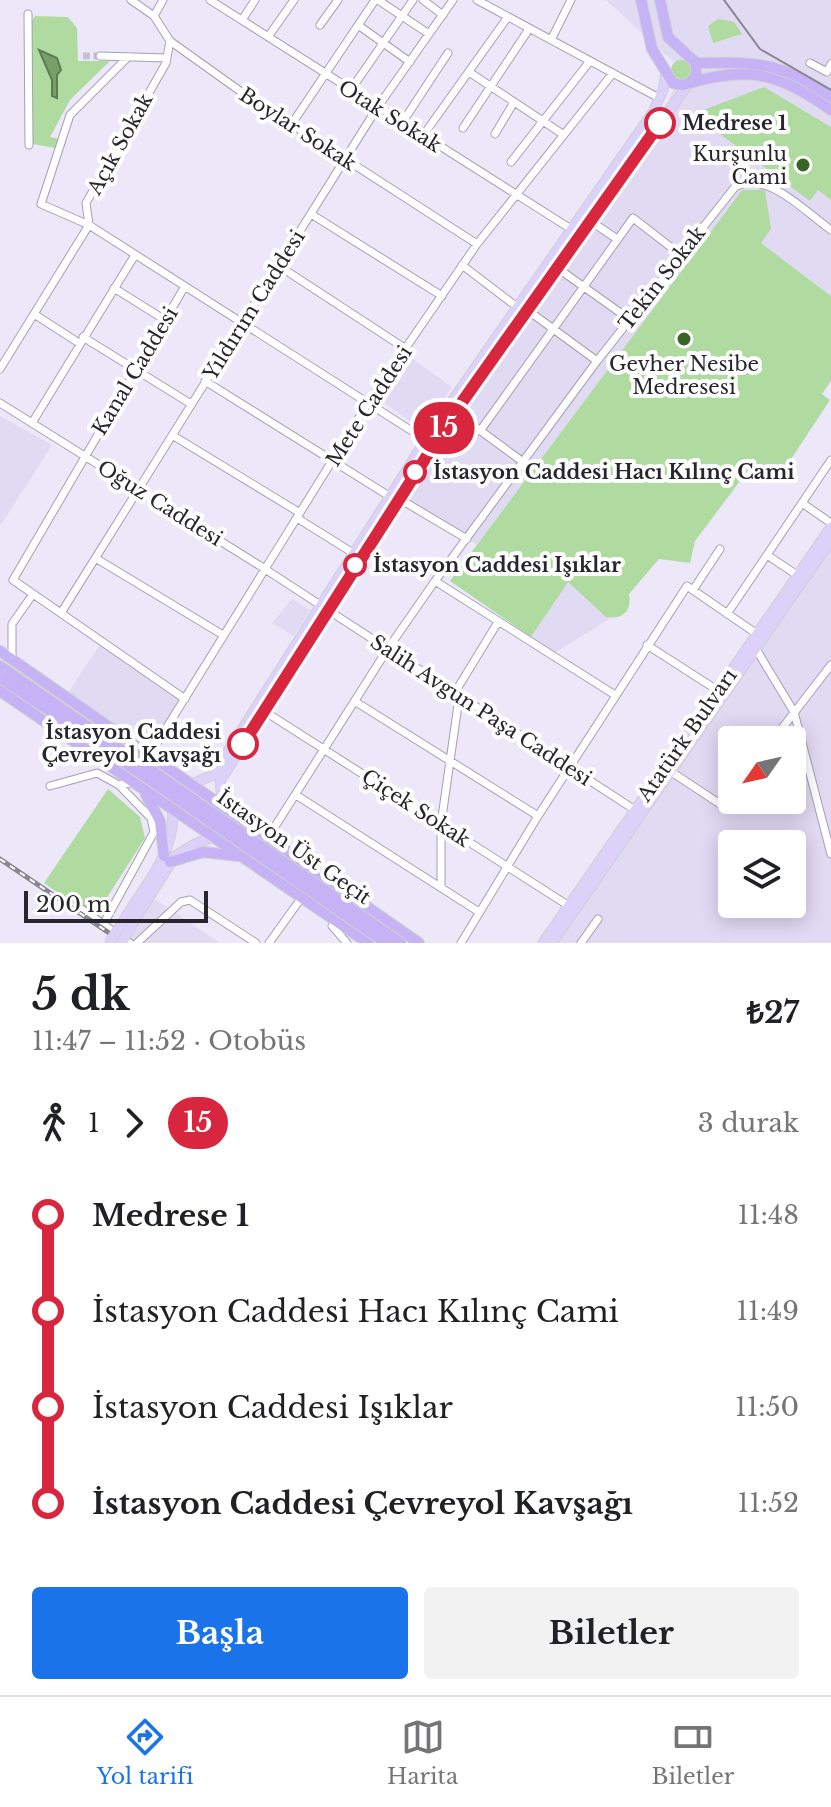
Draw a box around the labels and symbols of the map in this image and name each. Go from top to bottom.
street label: Otak Sokak [334,75,447,158]
street label: Boylar Sokak [235,82,362,176]
street label: Açık Sokak [82,89,158,200]
marker: Medrese 1 [645,108,675,138]
place label: Medrese 1 [682,111,787,135]
place label: Kurşunlu Cami [693,142,787,189]
marker: Kurşunlu Cami [794,156,812,174]
street label: Tekin Sokak [614,221,711,335]
street label: Yıldırım Caddesi [198,226,310,385]
street label: Kanal Caddesi [87,302,183,439]
marker: Gevher Nesibe Medresesi [675,330,693,348]
street label: Mete Caddesi [321,341,417,471]
place label: Gevher Nesibe Medresesi [609,352,759,399]
line badge: 15 [408,402,480,454]
street label: Oğuz Caddesi [93,455,227,551]
place label: İstasyon Caddesi Hacı Kılınç Cami [433,459,795,484]
marker: İstasyon Caddesi Hacı Kılınç Cami [404,461,426,483]
place label: İstasyon Caddesi Işıklar [373,552,621,577]
marker: İstasyon Caddesi Işıklar [344,554,366,576]
street label: Salih Avgun Paşa Caddesi [366,629,596,791]
street label: Atatürk Bulvarı [632,664,742,807]
place label: İstasyon Caddesi Çevreyol Kavşağı [41,719,221,767]
north arrow [718,726,806,814]
marker: İstasyon Caddesi Çevreyol Kavşağı [228,729,258,759]
street label: Çiçek Sokak [357,764,475,852]
street label: İstasyon Üst Geçit [212,784,377,909]
scale bar [24,887,208,923]

